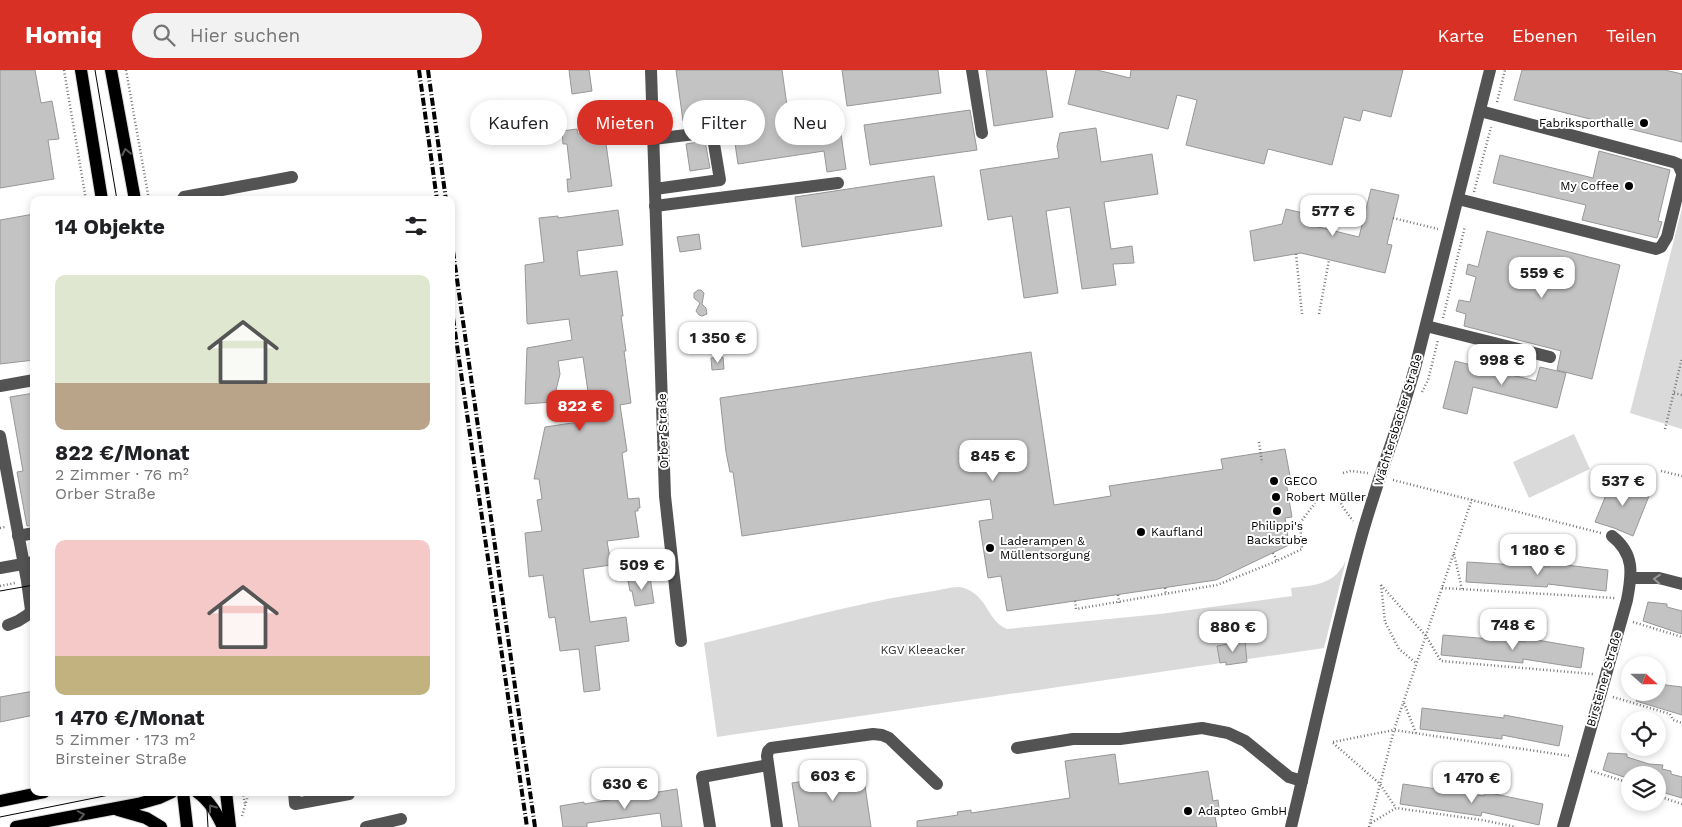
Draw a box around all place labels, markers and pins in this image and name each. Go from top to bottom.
place label: Fabriksporthalle [1539,116,1634,130]
marker: Fabriksporthalle [1638,117,1650,129]
place label: My Coffee [1560,179,1619,193]
marker: My Coffee [1623,180,1635,192]
pin: 577 € [1298,194,1368,237]
pin: 559 € [1507,256,1577,299]
pin: 1 350 € [672,322,764,364]
pin: 998 € [1467,344,1537,386]
pin: 822 € [545,390,615,432]
pin: 845 € [958,440,1028,482]
pin: 537 € [1588,464,1658,507]
place label: GECO [1284,474,1317,488]
marker: GECO [1268,475,1280,487]
place label: Robert Müller [1286,490,1366,504]
marker: Robert Müller [1270,491,1282,503]
marker: Philippi's Backstube [1271,505,1283,517]
place label: Philippi's Backstube [1246,519,1308,547]
place label: Kaufland [1151,525,1203,539]
marker: Kaufland [1135,526,1147,538]
place label: Laderampen & Müllentsorgung [1000,534,1091,562]
pin: 1 180 € [1492,534,1584,576]
marker: Laderampen & Müllentsorgung [984,542,996,554]
pin: 509 € [607,548,677,591]
pin: 748 € [1478,608,1548,651]
pin: 880 € [1198,610,1268,653]
pin: 603 € [798,760,868,802]
pin: 1 470 € [1426,762,1518,804]
pin: 630 € [590,768,660,810]
place label: Adapteo GmbH [1198,804,1287,818]
marker: Adapteo GmbH [1182,805,1194,817]

